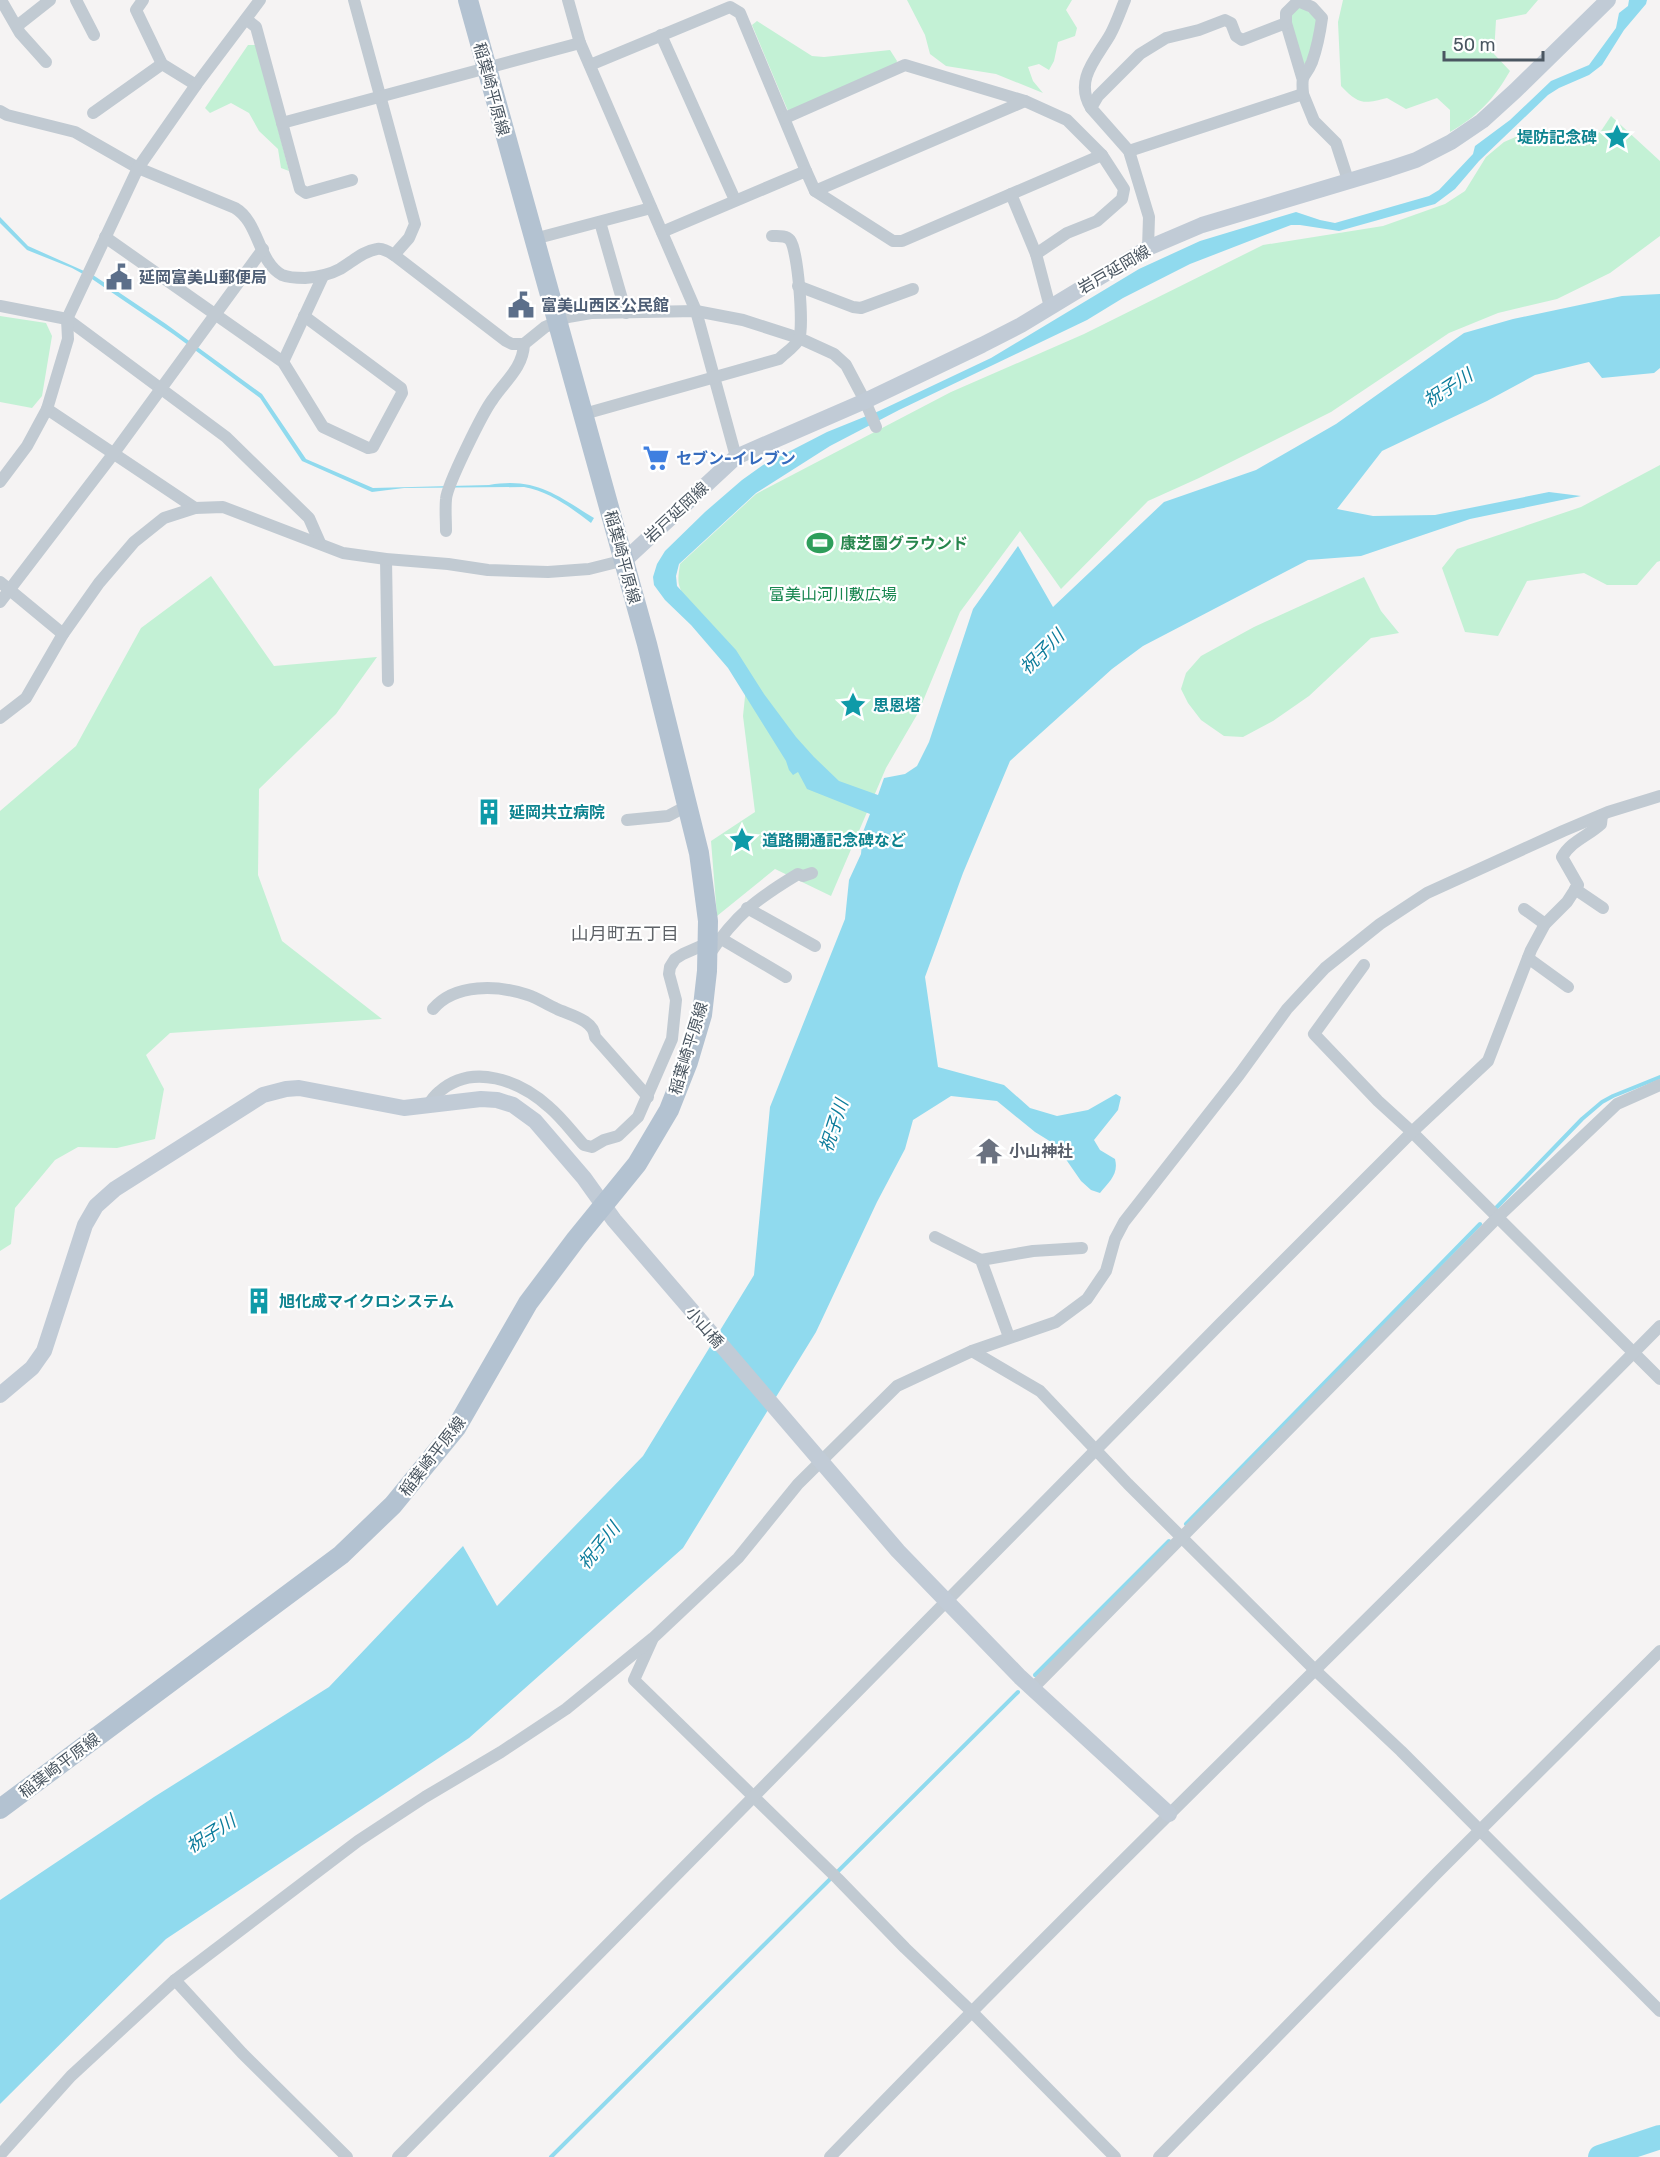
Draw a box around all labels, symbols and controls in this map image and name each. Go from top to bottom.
scale bar [1444,24,1543,62]
text: 50 m [1453,34,1496,56]
street label: 稲葉崎平原線 [470,40,513,138]
place icon: 堤防記念碑 [1602,122,1632,152]
place label: 堤防記念碑 [1517,128,1597,147]
street label: 岩戸延岡線 [1075,241,1154,298]
public building icon: 延岡富美山郵便局 [104,262,134,292]
place label: 延岡富美山郵便局 [139,268,267,287]
public building icon: 富美山西区公民館 [506,290,536,320]
place label: 富美山西区公民館 [541,296,669,315]
water label: 祝子川 [1419,363,1478,412]
supermarket icon: セブン-イレブン [641,443,671,473]
place label: セブン-イレブン [676,449,796,468]
street label: 岩戸延岡線 [641,478,712,547]
street label: 稲葉崎平原線 [601,508,644,606]
sports icon: 康芝園グラウンド [805,528,835,558]
place label: 康芝園グラウンド [840,534,968,553]
park label: 富美山河川敷広場 [769,585,897,604]
water label: 祝子川 [1015,624,1070,679]
place icon: 思恩塔 [838,690,868,720]
place label: 思恩塔 [873,696,921,715]
building icon: 延岡共立病院 [474,797,504,827]
place label: 延岡共立病院 [509,803,605,822]
place icon: 道路開通記念碑など [727,825,757,855]
place label: 道路開通記念碑など [762,831,906,850]
district label: 山月町五丁目 [571,923,679,945]
street label: 稲葉崎平原線 [665,999,712,1097]
water label: 祝子川 [815,1095,853,1155]
temple icon: 小山神社 [974,1136,1004,1166]
place label: 小山神社 [1009,1142,1073,1161]
building icon: 旭化成マイクロシステム [244,1286,274,1316]
place label: 旭化成マイクロシステム [279,1292,454,1311]
street label: 小山橋 [682,1303,728,1352]
street label: 稲葉崎平原線 [395,1413,469,1500]
water label: 祝子川 [573,1517,626,1574]
street label: 稲葉崎平原線 [15,1729,103,1802]
water label: 祝子川 [182,1809,241,1858]

